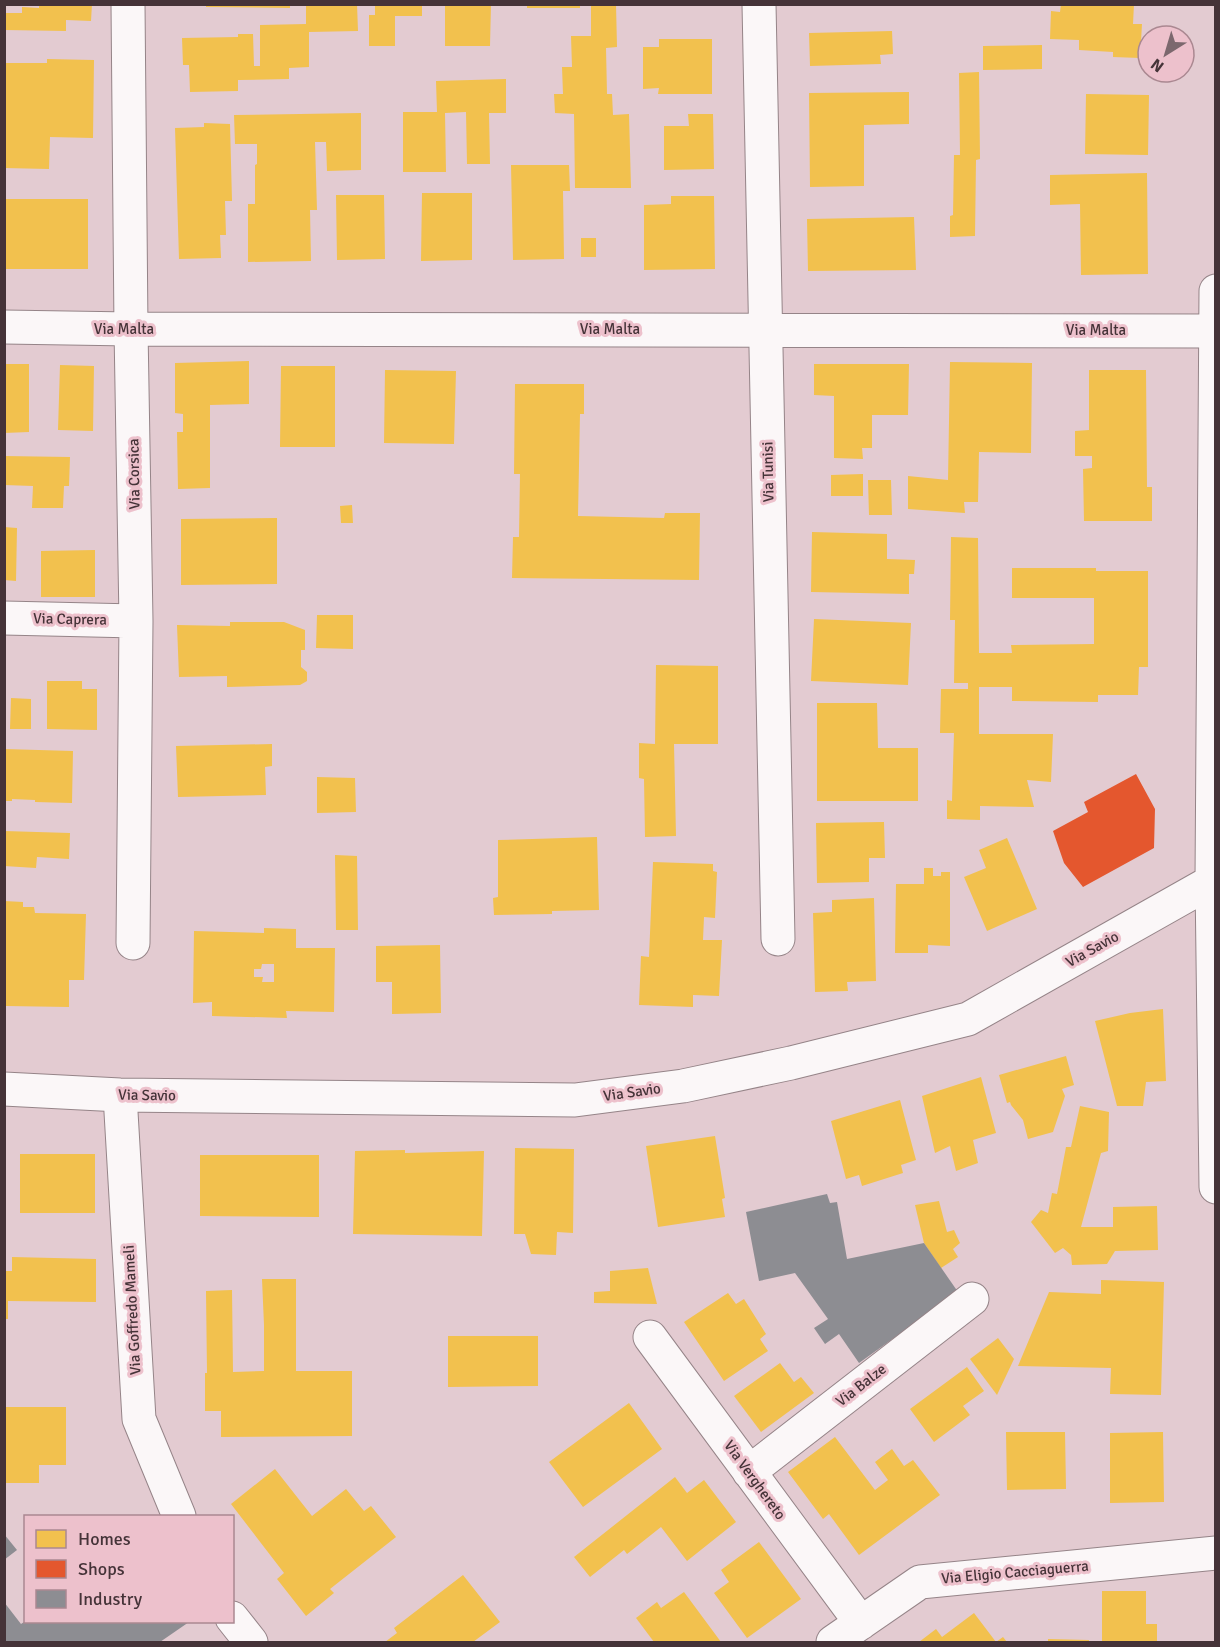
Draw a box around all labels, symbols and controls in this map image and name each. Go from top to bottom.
north arrow [1136,24,1196,84]
text: N [1147,54,1168,77]
street label: Via Malta [94,320,154,338]
street label: Via Malta [580,320,640,338]
street label: Via Malta [1066,321,1126,339]
street label: Via Corsica [124,438,144,510]
street label: Via Tunisi [758,441,778,503]
street label: Via Caprera [33,609,107,629]
street label: Via Savio [1062,927,1122,971]
street label: Via Savio [602,1079,662,1105]
street label: Via Savio [118,1085,176,1105]
street label: Via Goffredo Mameli [120,1245,144,1375]
street label: Via Balze [832,1360,890,1410]
street label: Via Verghereto [720,1437,790,1523]
legend [24,1515,234,1623]
text: Homes [78,1528,131,1550]
street label: Via Eligio Cacciaguerra [941,1557,1089,1587]
text: Shops [78,1558,125,1580]
text: Industry [78,1588,143,1610]

